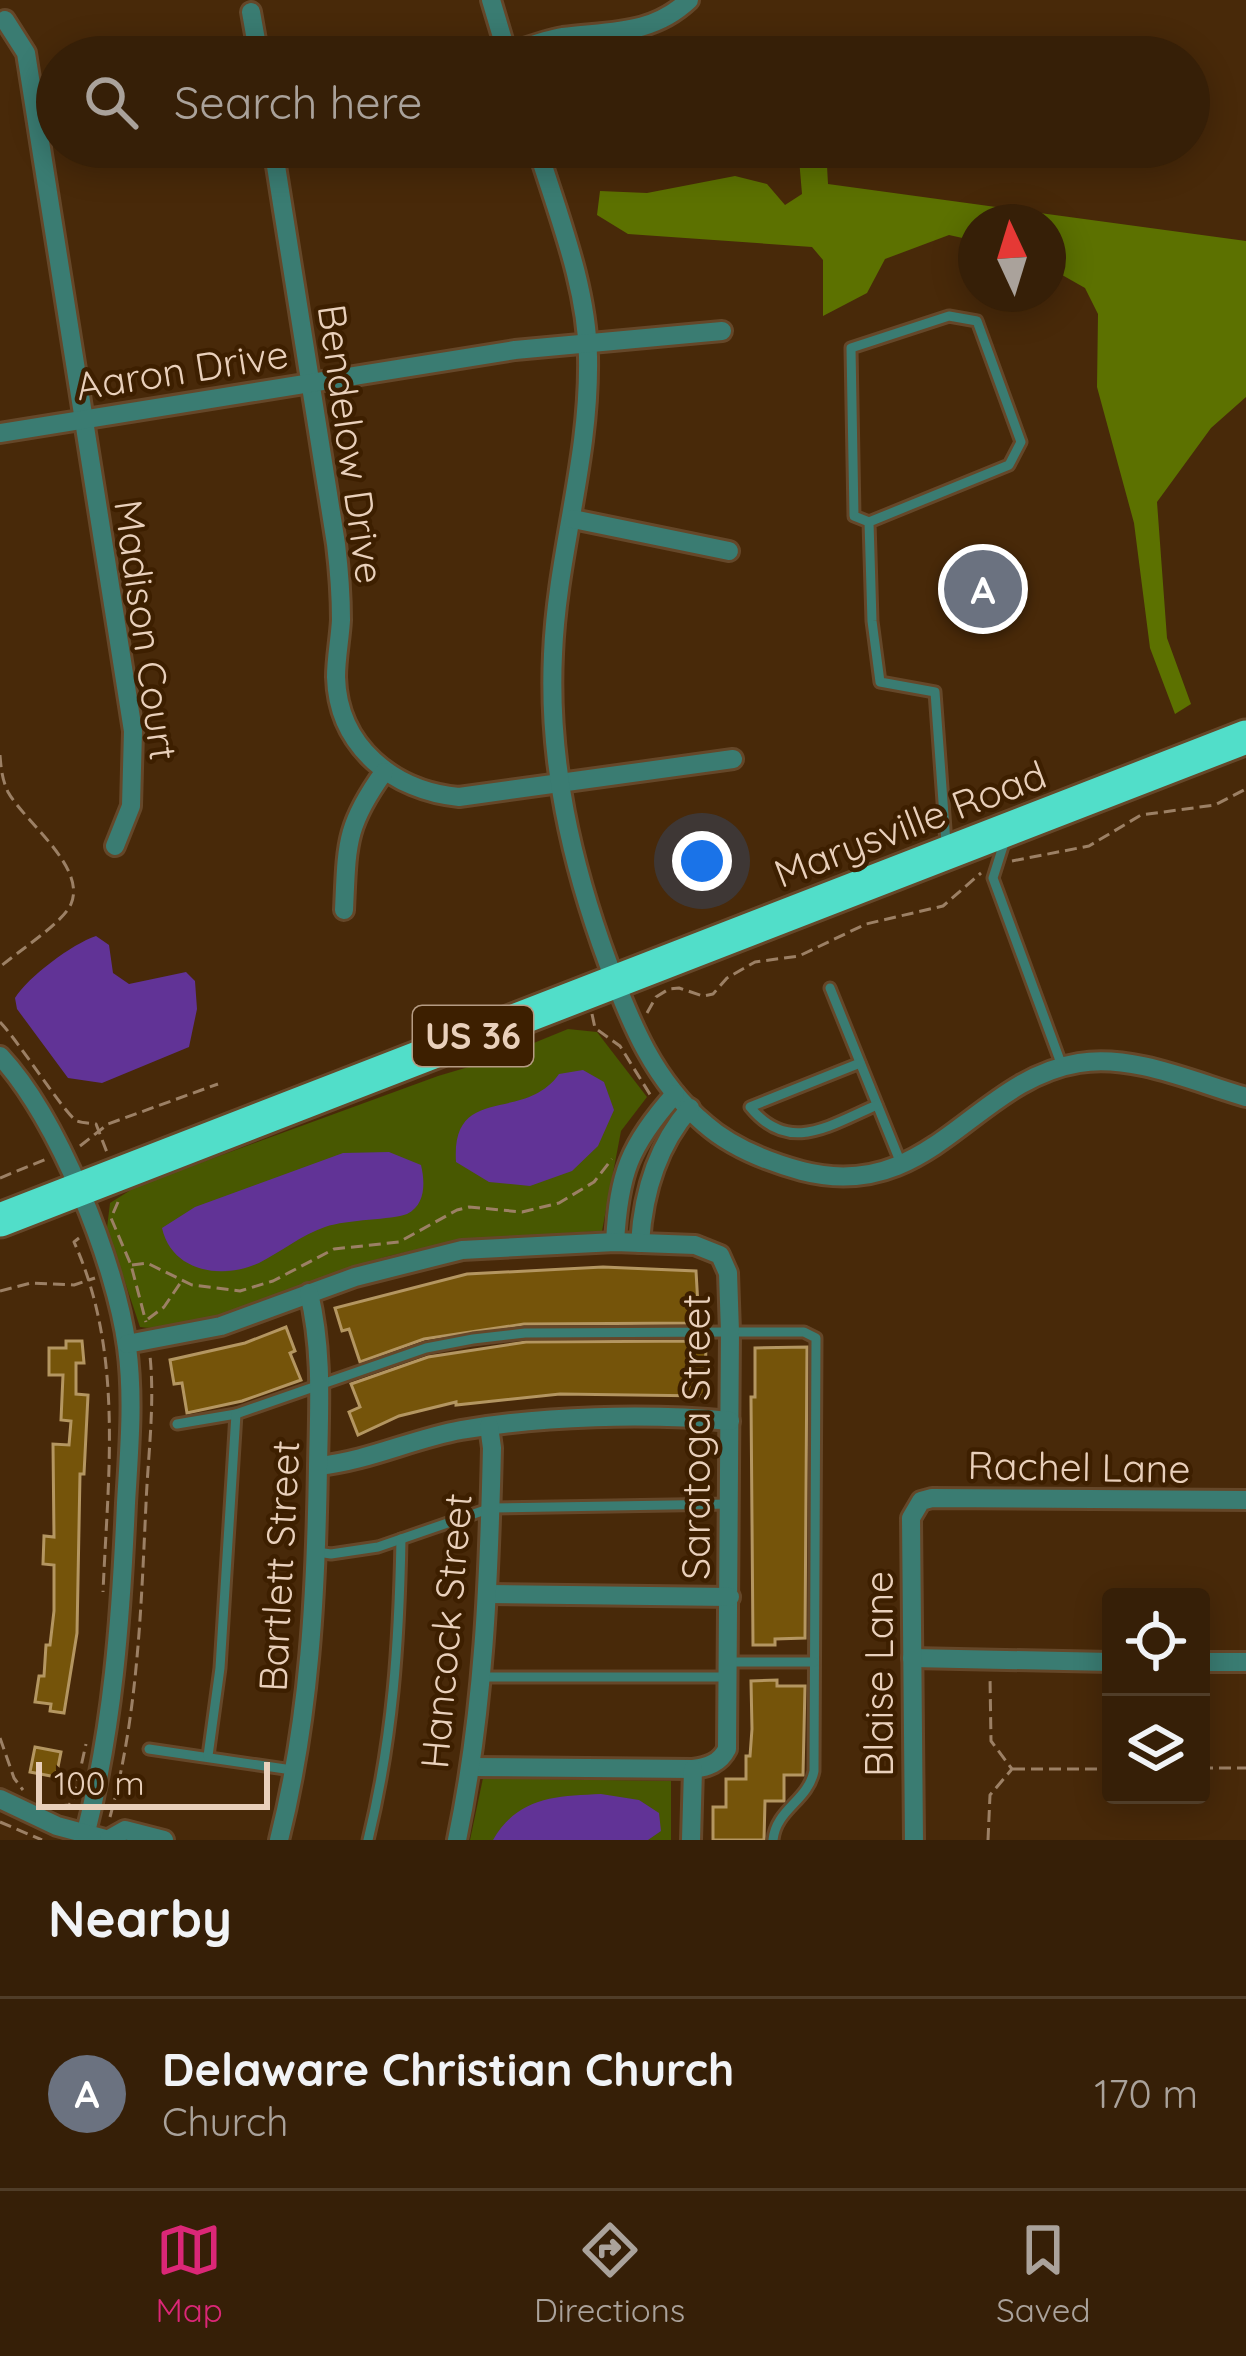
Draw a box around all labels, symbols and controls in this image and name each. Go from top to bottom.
search box [36,36,1210,168]
icon: search [78,69,144,135]
text: Search here [174,74,422,130]
north arrow [958,204,1066,312]
street label: Bendelow Drive [308,301,395,587]
street label: Aaron Drive [72,329,292,410]
street label: Madison Court [104,497,189,763]
pin: A [944,544,1022,634]
street label: Marysville Road [767,749,1053,898]
your location [672,831,732,891]
road number: US 36 [413,1006,533,1066]
street label: Saratoga Street [671,1294,720,1580]
street label: Bartlett Street [247,1439,310,1693]
street label: Rachel Lane [967,1440,1191,1493]
street label: Hancock Street [409,1491,482,1771]
street label: Blaise Lane [854,1571,903,1777]
map controls [1102,1588,1210,1804]
button: locate [1102,1588,1210,1696]
button: layers [1102,1696,1210,1804]
scale bar [36,1756,270,1809]
text: 100 m [54,1762,145,1803]
text: Nearby [48,1886,232,1950]
text: Delaware Christian Church [162,2041,734,2097]
text: A [75,2069,99,2118]
text: 170 m [1094,2069,1198,2118]
text: Church [162,2097,288,2146]
tab: Map [156,2217,223,2330]
tab: Directions [534,2217,685,2330]
tab: Saved [996,2217,1090,2330]

